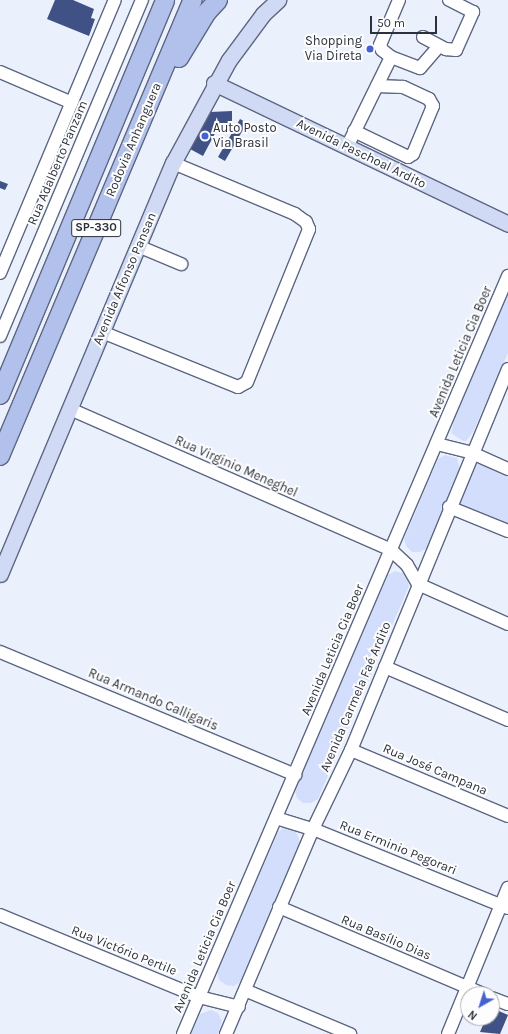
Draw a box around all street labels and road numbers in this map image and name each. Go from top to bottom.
street label: Rodovia Anhanguera [103,81,165,199]
street label: Rua Adalberto Panzam [25,98,91,228]
street label: Avenida Paschoal Ardito [294,116,428,192]
street label: Avenida Affonso Pansan [90,210,160,348]
road number: SP-330 [71,218,121,238]
street label: Avenida Leticia Cia Boer [426,284,496,420]
street label: Rua Virginio Meneghel [172,433,300,501]
street label: Avenida Leticia Cia Boer [298,582,368,718]
street label: Avenida Carmela Faé Ardito [317,620,395,774]
street label: Rua Armando Calligaris [86,666,220,734]
street label: Rua José Campana [380,741,490,799]
street label: Rua Erminio Pegorari [337,817,459,879]
street label: Avenida Leticia Cia Boer [170,879,240,1015]
street label: Rua Basílio Dias [339,912,433,964]
street label: Rua Victório Pertile [69,923,179,979]

